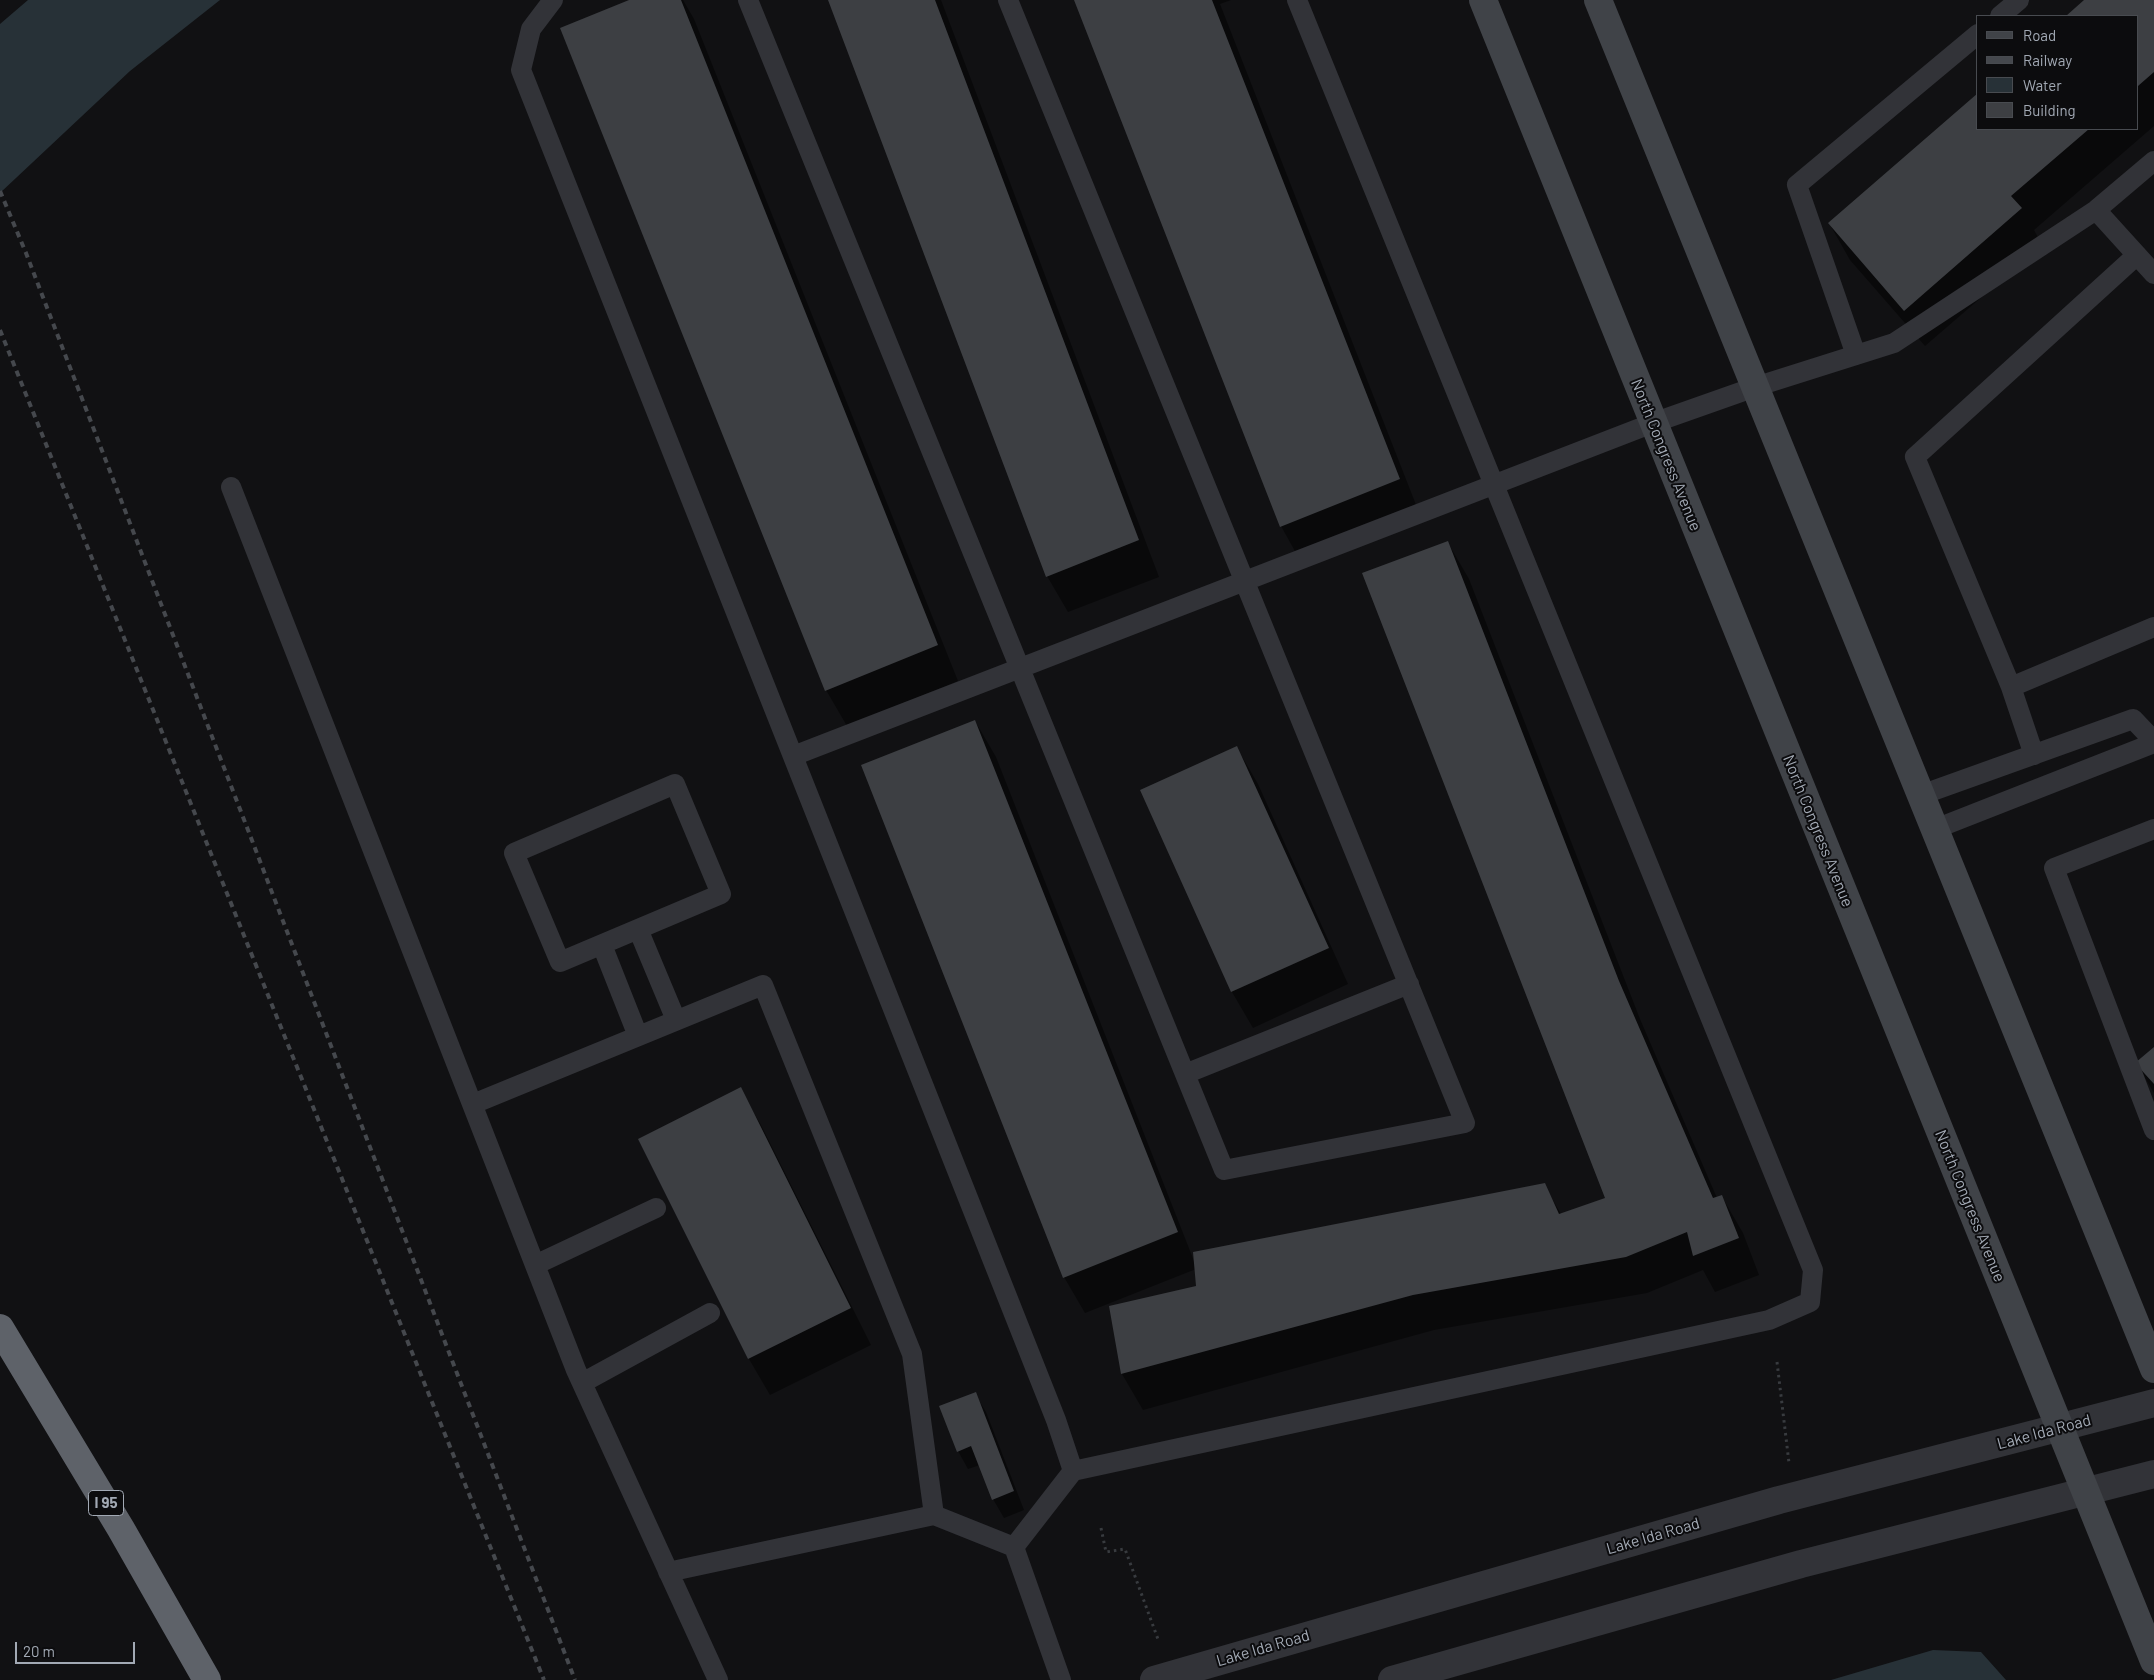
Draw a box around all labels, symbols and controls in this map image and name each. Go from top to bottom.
legend [1976,15,2139,130]
text: Road [2023,26,2056,44]
text: Railway [2023,51,2072,69]
text: Water [2023,76,2062,94]
text: Building [2023,101,2076,119]
street label: North Congress Avenue [1627,376,1705,534]
street label: North Congress Avenue [1779,752,1857,910]
street label: North Congress Avenue [1931,1127,2009,1285]
street label: Lake Ida Road [1995,1410,2093,1454]
road number: I 95 [88,1490,124,1516]
street label: Lake Ida Road [1604,1513,1702,1559]
street label: Lake Ida Road [1214,1625,1312,1671]
scale bar [18,1632,138,1664]
text: 20 m [23,1642,55,1660]

